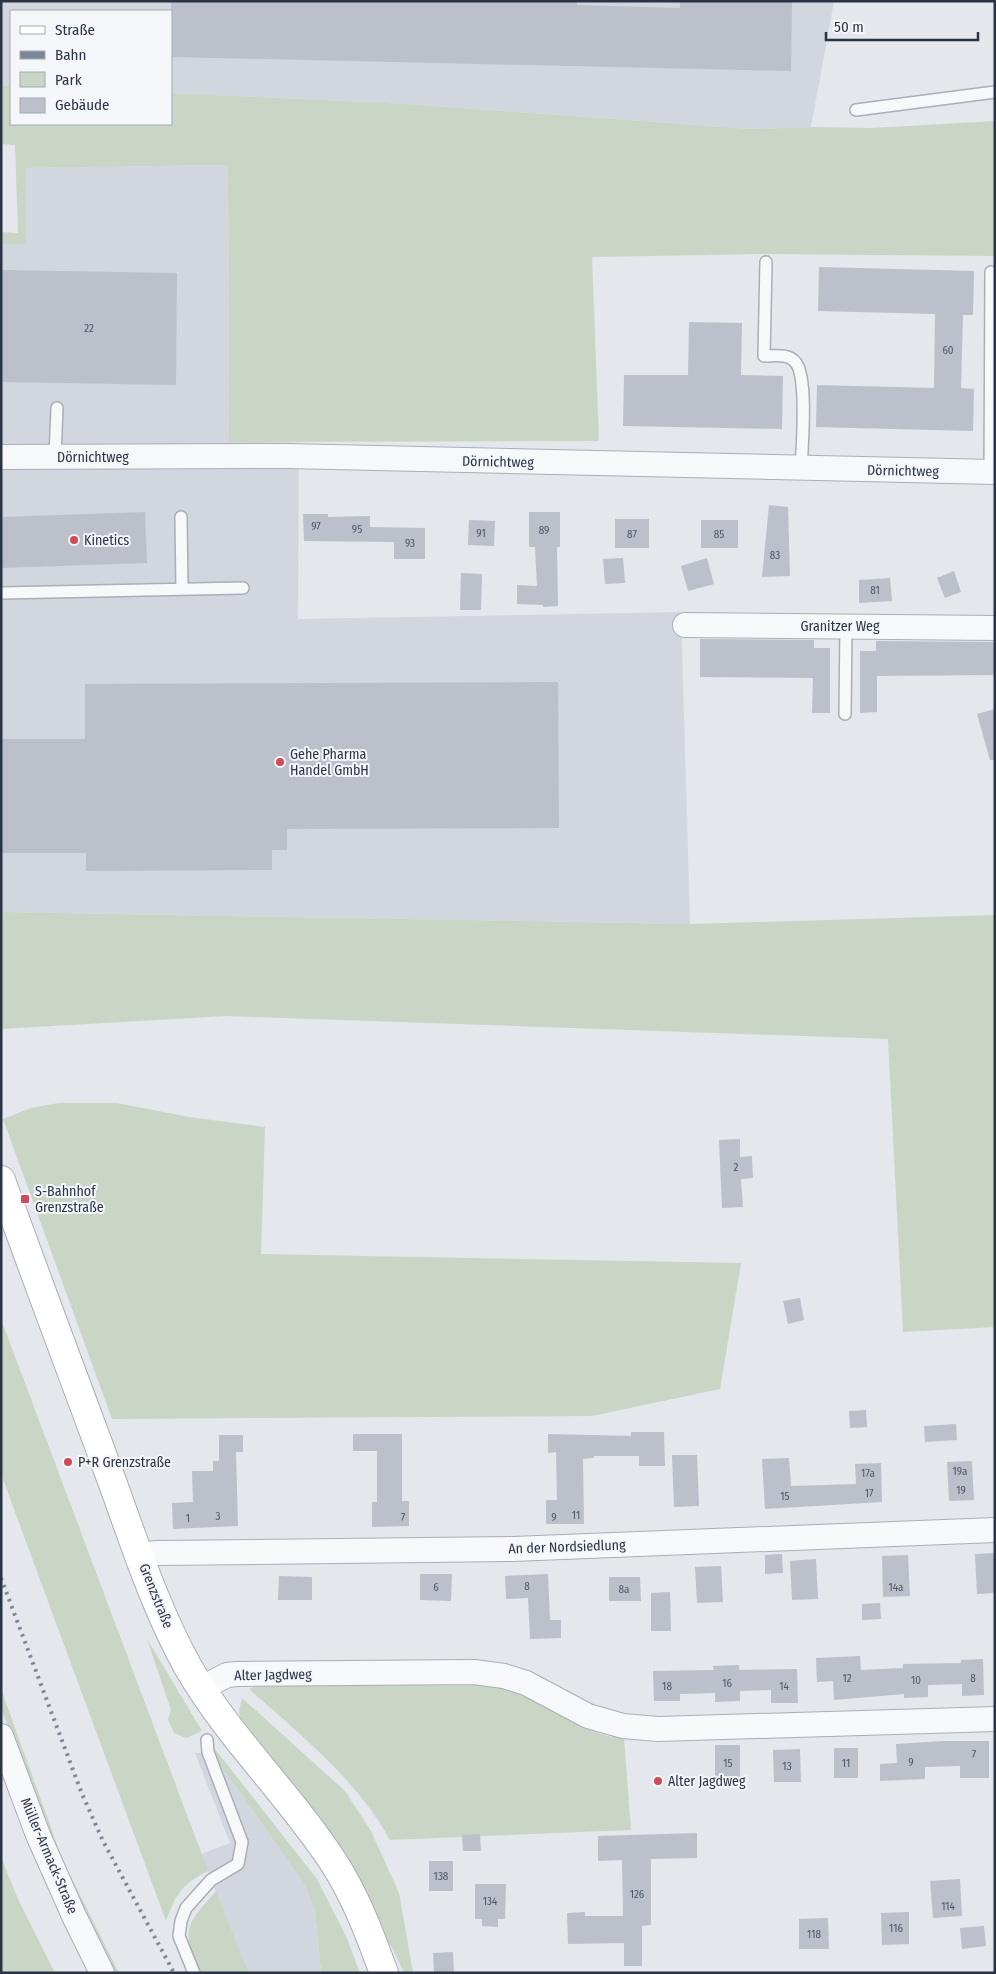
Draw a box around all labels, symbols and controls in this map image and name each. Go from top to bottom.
legend [10,10,172,125]
scale bar [826,10,978,42]
text: 50 m [834,18,864,36]
text: Straße [55,21,95,39]
text: Bahn [55,46,86,64]
text: Park [55,71,82,89]
text: Gebäude [55,96,110,114]
house number: 22 [84,322,94,335]
house number: 60 [942,344,954,357]
street label: Dörnichtweg [57,449,129,466]
street label: Dörnichtweg [462,453,535,471]
street label: Dörnichtweg [867,462,940,480]
house number: 97 [311,520,321,533]
house number: 95 [352,523,362,536]
house number: 89 [539,524,549,537]
house number: 91 [476,527,486,540]
house number: 87 [627,528,637,541]
house number: 85 [714,528,724,541]
place label: Kinetics [84,532,129,549]
marker: Kinetics [68,534,80,546]
house number: 93 [405,537,415,550]
house number: 83 [770,549,780,562]
house number: 81 [870,584,880,597]
street label: Granitzer Weg [800,618,880,635]
place label: Gehe Pharma Handel GmbH [290,746,369,779]
marker: Gehe Pharma Handel GmbH [274,756,286,768]
house number: 2 [734,1161,739,1174]
place label: S-Bahnhof Grenzstraße [35,1183,104,1216]
marker: S-Bahnhof Grenzstraße [19,1193,31,1205]
place label: P+R Grenzstraße [78,1454,171,1471]
marker: P+R Grenzstraße [62,1456,74,1468]
house number: 19a [953,1465,967,1478]
house number: 17a [861,1467,875,1480]
house number: 19 [956,1484,966,1497]
house number: 17 [865,1487,874,1500]
house number: 15 [780,1490,790,1503]
house number: 11 [572,1509,580,1522]
house number: 3 [216,1510,221,1523]
house number: 7 [401,1511,406,1524]
house number: 9 [551,1511,557,1524]
house number: 1 [186,1512,190,1525]
street label: An der Nordsiedlung [508,1536,626,1558]
street label: Grenzstraße [135,1561,177,1631]
house number: 8 [524,1580,530,1593]
house number: 6 [433,1581,439,1594]
house number: 14a [888,1581,904,1594]
house number: 8a [619,1583,629,1596]
street label: Alter Jagdweg [234,1666,312,1684]
house number: 12 [842,1672,852,1685]
house number: 8 [970,1672,976,1685]
house number: 10 [911,1674,921,1687]
house number: 16 [722,1677,732,1690]
house number: 18 [662,1680,672,1693]
house number: 14 [779,1680,789,1693]
house number: 7 [972,1748,977,1761]
house number: 9 [908,1756,914,1769]
house number: 15 [723,1757,733,1770]
house number: 11 [842,1757,850,1770]
house number: 13 [782,1760,792,1773]
place label: Alter Jagdweg [668,1773,746,1790]
marker: Alter Jagdweg [652,1775,664,1787]
street label: Müller-Armack-Straße [17,1795,81,1917]
house number: 138 [434,1870,449,1883]
house number: 126 [630,1888,645,1901]
house number: 134 [483,1895,498,1908]
house number: 114 [941,1900,956,1913]
house number: 116 [889,1922,903,1935]
house number: 118 [807,1928,821,1941]

